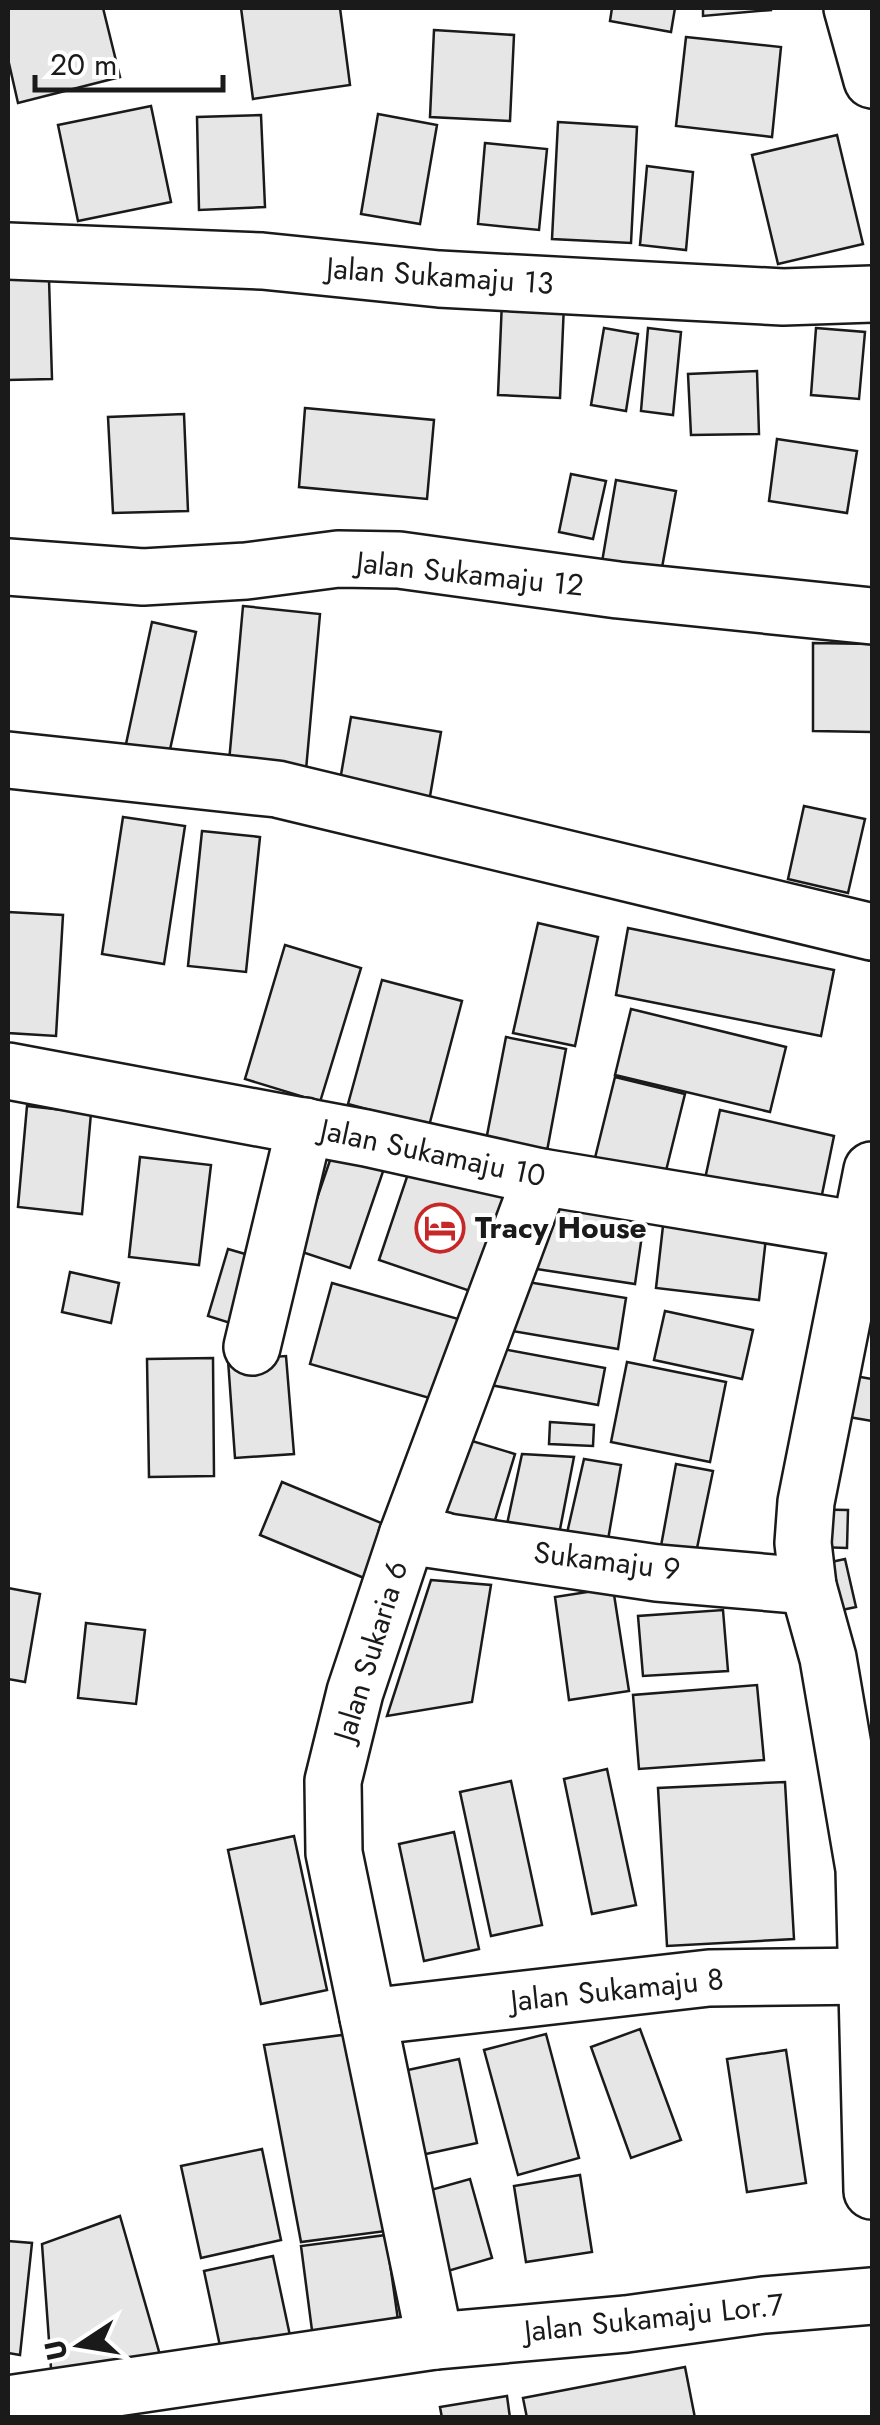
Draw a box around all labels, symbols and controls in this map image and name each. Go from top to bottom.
scale bar [35,30,222,92]
text: 20 m [50,43,117,86]
street label: Jalan Sukamaju 13 [321,246,555,305]
street label: Jalan Sukamaju 12 [350,540,586,607]
street label: Jalan Sukamaju 10 [313,1107,550,1197]
hotel icon: Tracy House [414,1202,466,1254]
place label: Tracy House [475,1206,647,1249]
street label: Sukamaju 9 [531,1530,683,1591]
street label: Jalan Sukaria 6 [322,1555,418,1750]
street label: Jalan Sukamaju 8 [504,1957,726,2022]
street label: Jalan Sukamaju Lor.7 [518,2282,786,2353]
north arrow [30,2295,130,2395]
text: U [34,2336,78,2364]

